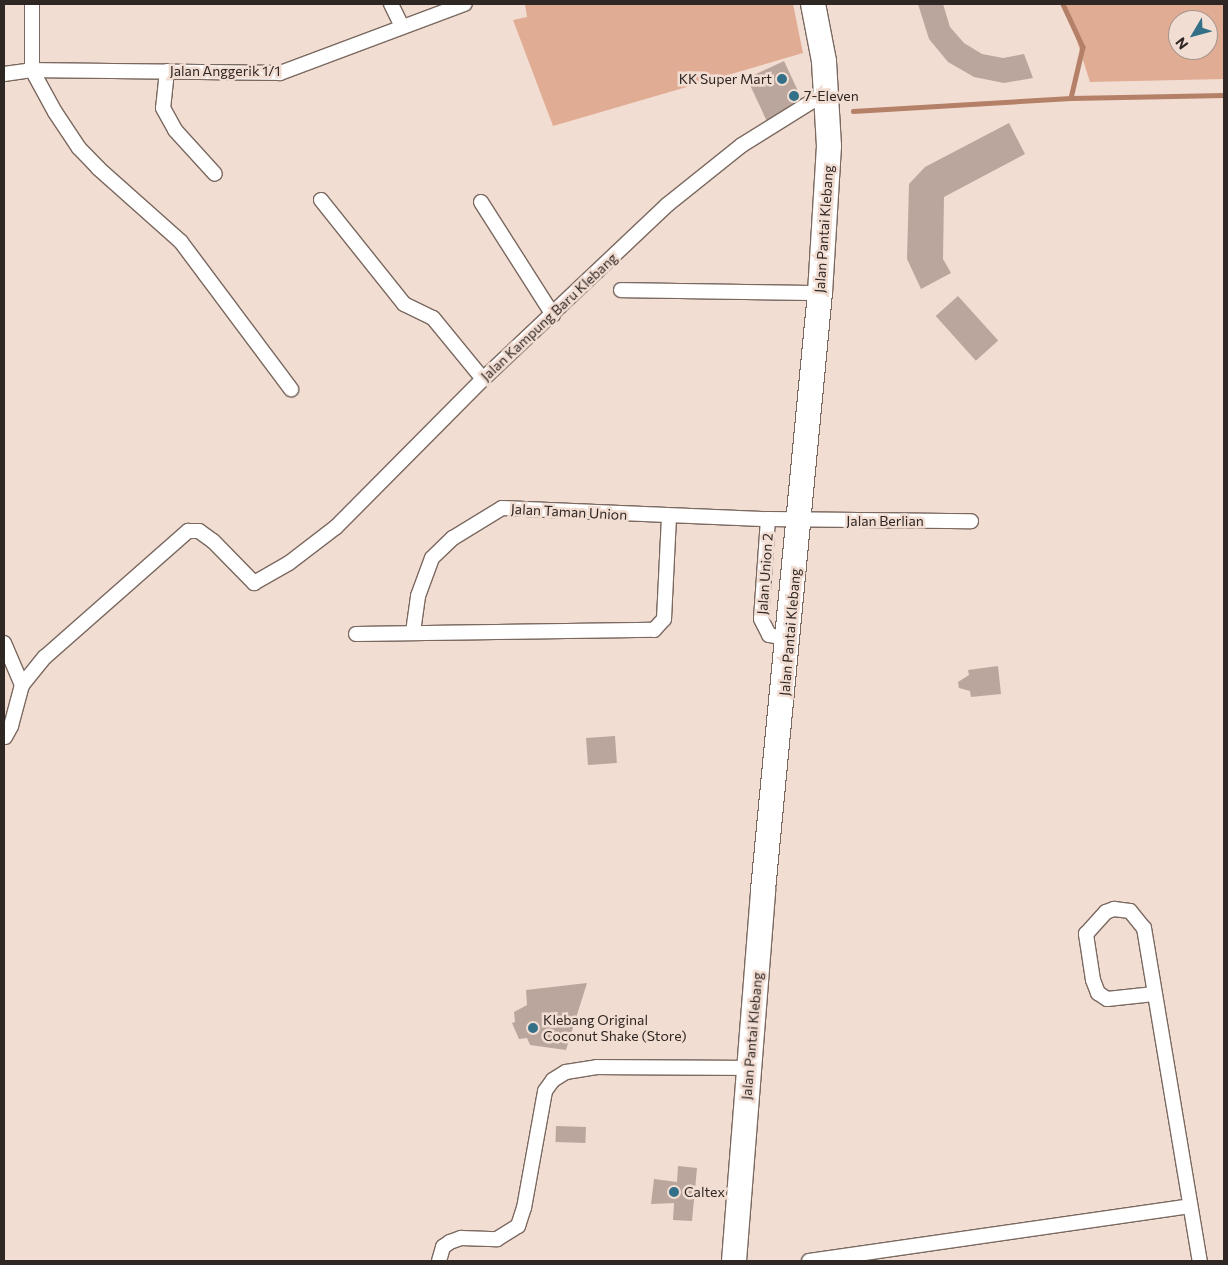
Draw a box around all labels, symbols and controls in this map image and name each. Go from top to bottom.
north arrow [1168,10,1218,60]
text: N [1171,34,1191,53]
street label: Jalan Anggerik 1/1 [170,63,280,79]
place label: KK Super Mart [679,71,772,87]
marker: KK Super Mart [776,73,788,85]
place label: 7-Eleven [804,88,859,104]
marker: 7-Eleven [788,90,800,102]
street label: Jalan Pantai Klebang [811,165,837,293]
street label: Jalan Kampung Baru Klebang [477,249,621,385]
street label: Jalan Taman Union [510,501,628,523]
street label: Jalan Berlian [846,513,924,529]
street label: Jalan Union 2 [754,533,776,615]
street label: Jalan Pantai Klebang [776,568,804,696]
street label: Jalan Pantai Klebang [738,972,766,1100]
place label: Klebang Original Coconut Shake (Store) [543,1012,687,1044]
marker: Klebang Original Coconut Shake (Store) [527,1022,539,1034]
place label: Caltex [684,1184,725,1200]
marker: Caltex [668,1186,680,1198]

